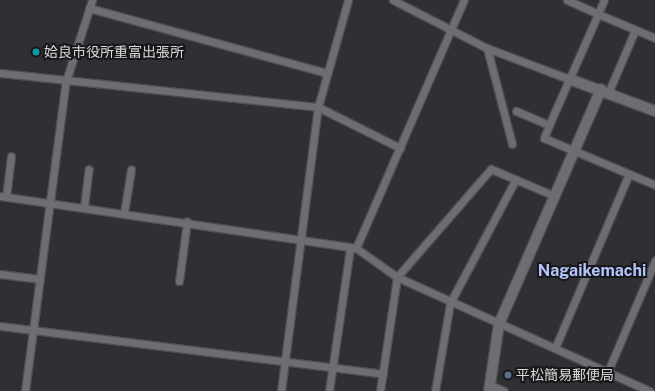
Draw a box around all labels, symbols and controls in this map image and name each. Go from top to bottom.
place label: 姶良市役所重富出張所 [44,44,184,60]
marker: 姶良市役所重富出張所 [31,47,41,57]
district label: Nagaikemachi [538,261,646,281]
place label: 平松簡易郵便局 [516,367,614,383]
marker: 平松簡易郵便局 [503,370,513,380]

